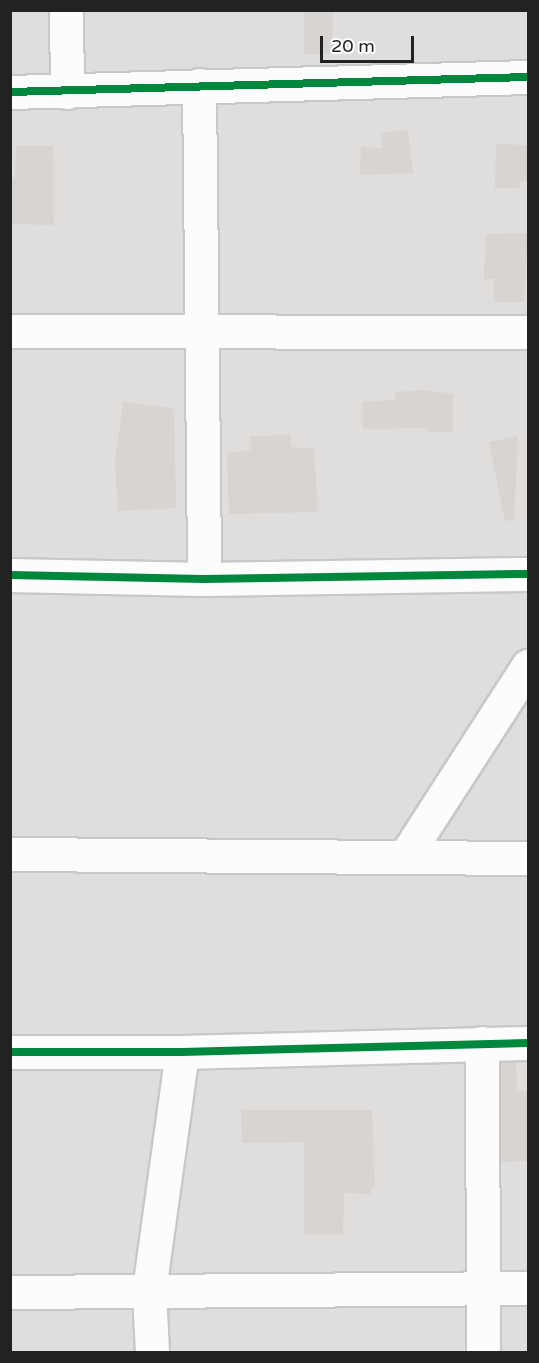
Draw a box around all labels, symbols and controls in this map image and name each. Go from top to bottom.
scale bar [323,24,418,62]
text: 20 m [331,35,375,57]

